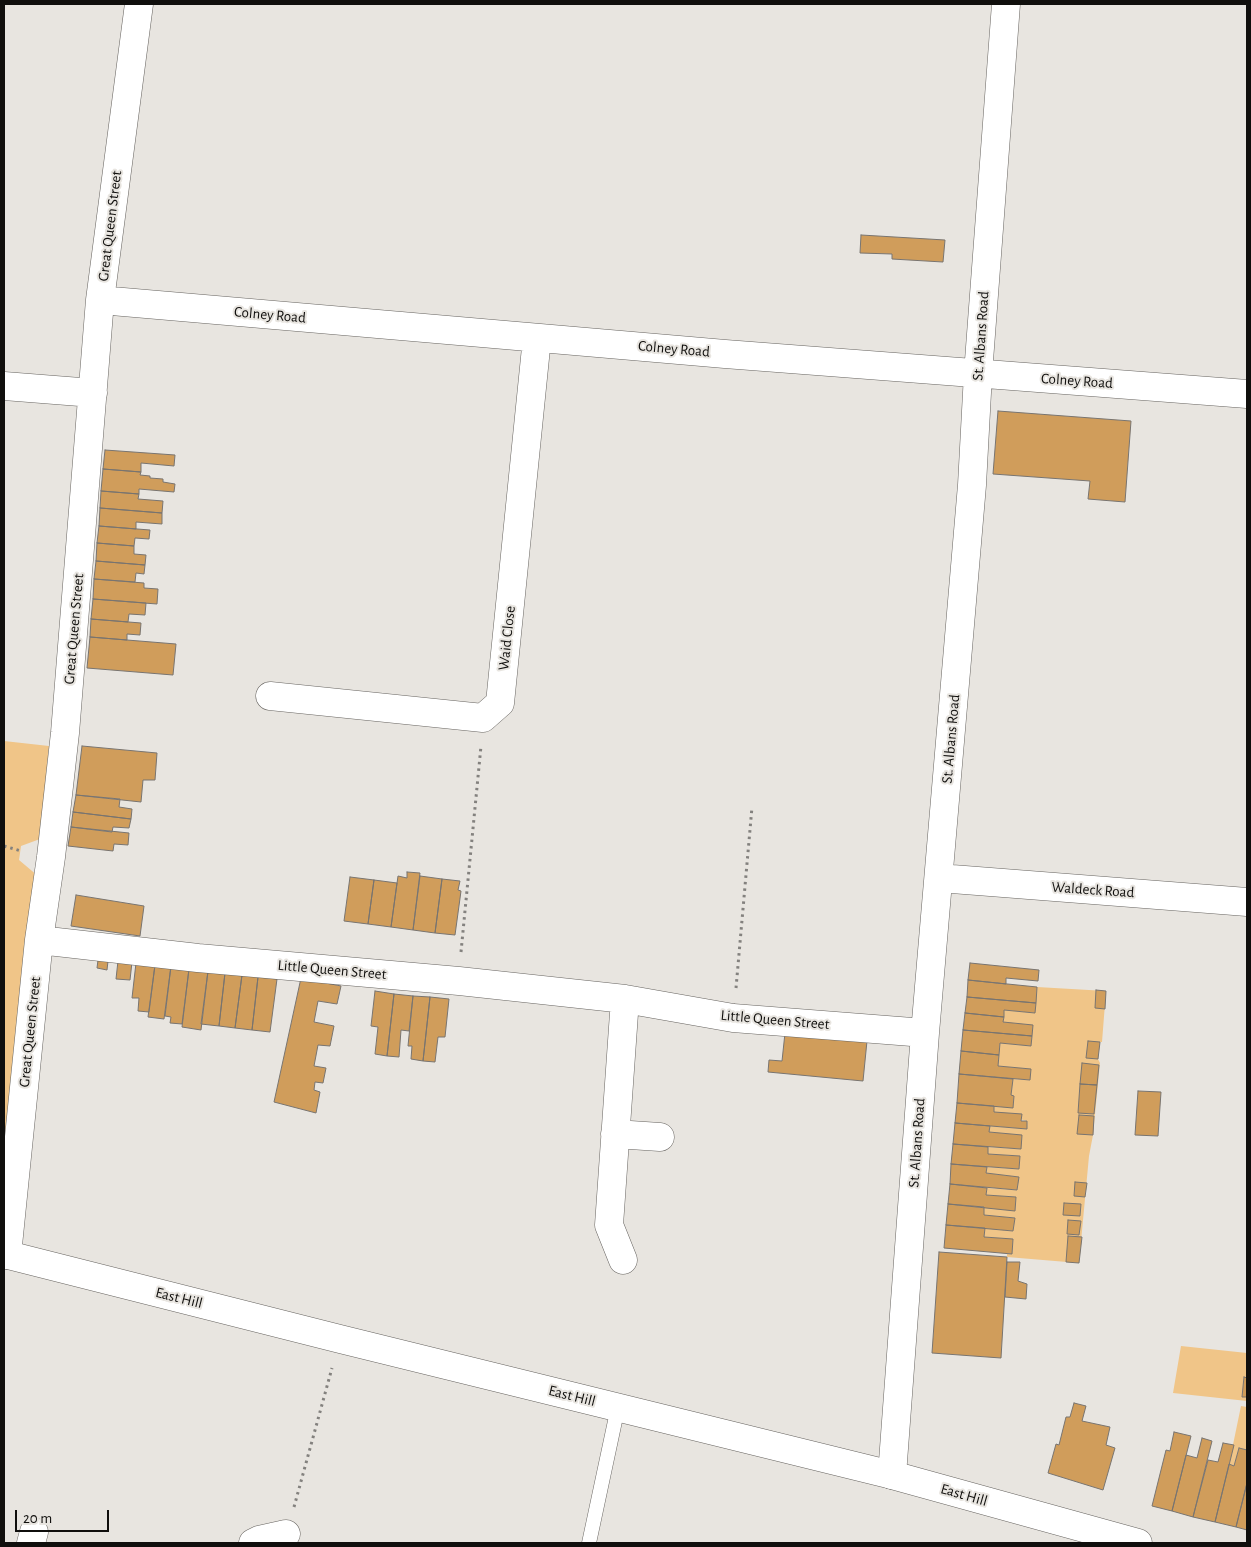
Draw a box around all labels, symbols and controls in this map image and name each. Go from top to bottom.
street label: Great Queen Street [94,170,126,282]
street label: St. Albans Road [969,291,993,381]
street label: Colney Road [233,303,307,327]
street label: Colney Road [637,337,711,361]
street label: Colney Road [1040,370,1114,392]
street label: Great Queen Street [60,573,88,685]
street label: Waid Close [495,605,519,671]
street label: St. Albans Road [938,693,964,785]
street label: Waldeck Road [1051,878,1135,902]
street label: Little Queen Street [277,956,387,984]
street label: Great Queen Street [15,976,45,1088]
street label: Little Queen Street [720,1006,830,1034]
street label: St. Albans Road [905,1098,929,1188]
street label: East Hill [154,1283,204,1313]
street label: East Hill [547,1381,597,1411]
street label: East Hill [938,1480,990,1510]
scale bar [18,1500,111,1532]
text: 20 m [23,1511,52,1526]

